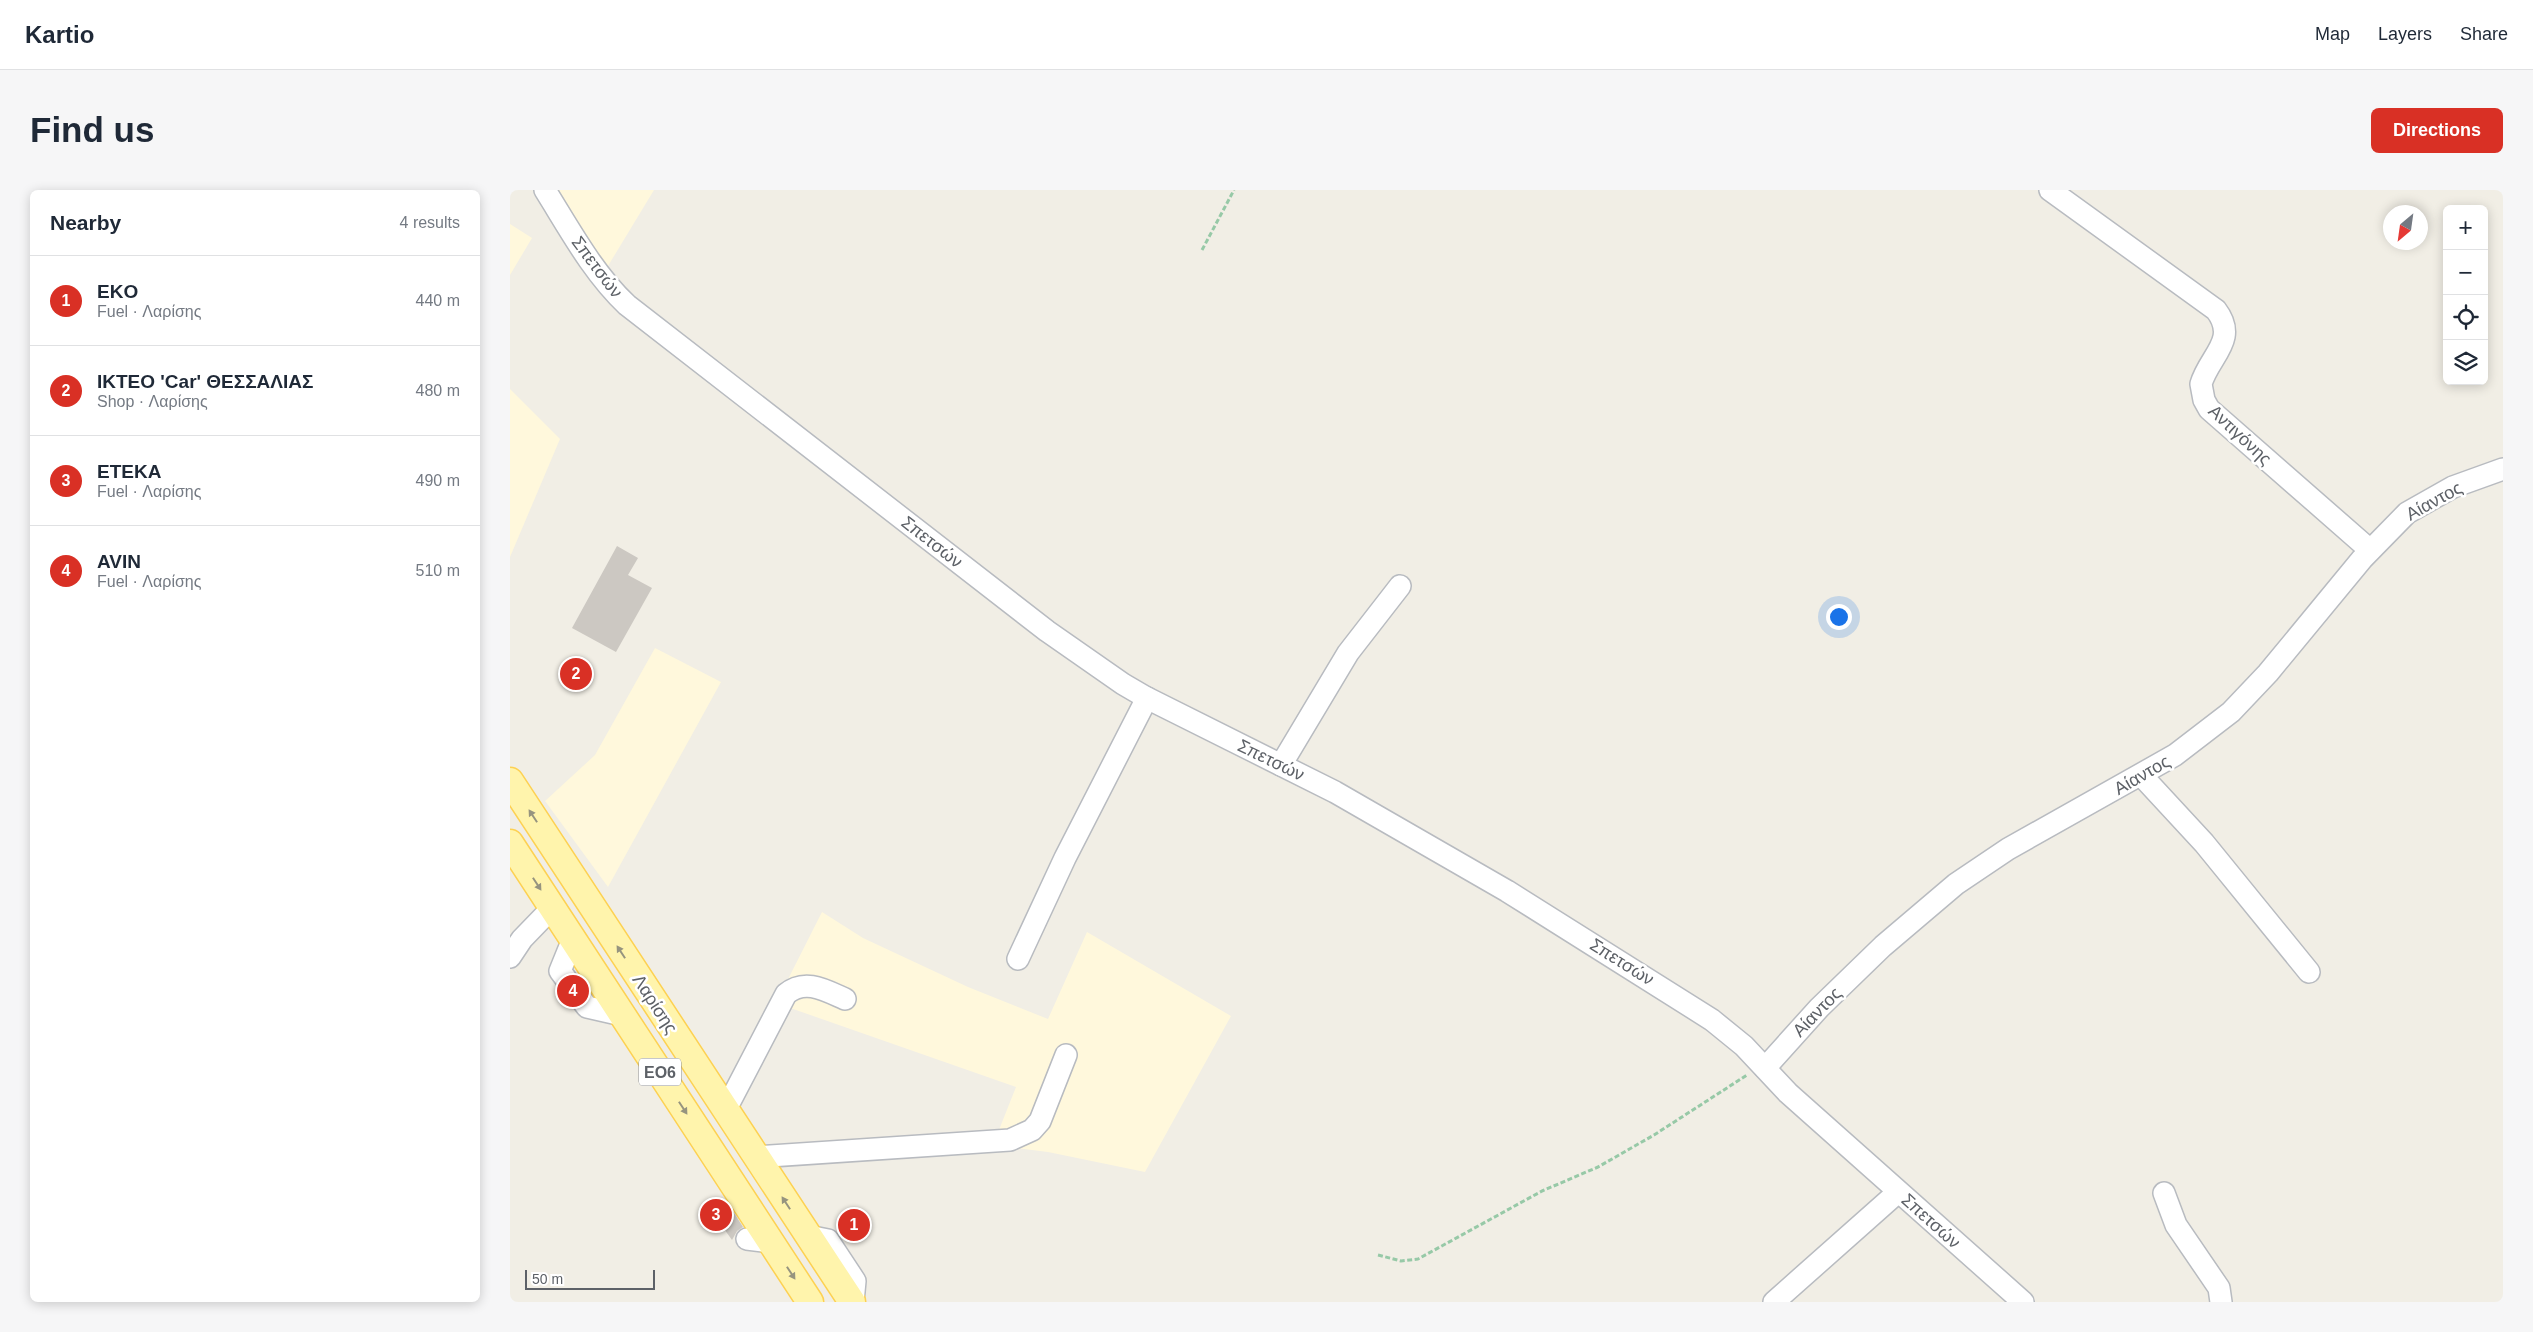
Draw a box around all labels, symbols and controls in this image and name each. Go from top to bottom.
text: Kartio [25,21,94,48]
text: Map [2315,24,2350,44]
text: Layers [2378,24,2432,44]
text: Share [2460,24,2508,44]
button: Directions [2371,108,2503,153]
text: Find us [30,110,154,149]
north arrow [2383,205,2428,250]
map controls [2443,205,2488,385]
button: + [2443,205,2488,250]
text: Nearby [50,211,121,234]
text: 4 results [400,214,460,231]
street label: Σπετσών [567,232,627,302]
button: − [2443,250,2488,295]
text: EKO [97,281,138,302]
text: 1 [62,292,70,309]
text: 440 m [416,292,460,309]
button: locate [2443,295,2488,340]
text: Fuel · Λαρίσης [97,303,201,320]
button: layers [2443,340,2488,385]
text: ΙΚΤΕΟ 'Car' ΘΕΣΣΑΛΙΑΣ [97,371,313,392]
text: 2 [62,382,70,399]
text: 480 m [416,382,460,399]
text: Shop · Λαρίσης [97,393,208,410]
street label: Αντιγόνης [2204,401,2276,469]
text: ΕΤΕΚΑ [97,461,161,482]
text: 3 [62,472,70,489]
text: 490 m [416,472,460,489]
street label: Αίαντος [2402,477,2466,525]
text: Fuel · Λαρίσης [97,483,201,500]
street label: Σπετσών [898,512,966,572]
text: AVIN [97,551,141,572]
text: 4 [62,562,70,579]
text: 510 m [416,562,460,579]
text: Fuel · Λαρίσης [97,573,201,590]
your location [1826,604,1852,630]
pin: 2 [560,655,592,693]
street label: Σπετσών [1234,735,1308,785]
street label: Αίαντος [2111,751,2174,799]
one-way arrow [528,809,537,823]
one-way arrow [532,877,541,890]
street label: Σπετσών [1586,935,1658,989]
one-way arrow [617,945,626,959]
street label: Λαρίσης [629,971,682,1038]
pin: 4 [557,972,589,1010]
street label: Αίαντος [1789,983,1846,1041]
road number: ΕΟ6 [639,1059,681,1086]
one-way arrow [678,1101,688,1114]
street label: Σπετσών [1898,1190,1964,1252]
pin: 3 [700,1196,732,1234]
one-way arrow [781,1196,791,1210]
pin: 1 [838,1206,870,1244]
one-way arrow [786,1266,796,1280]
scale bar [525,1267,655,1290]
text: 50 m [532,1271,563,1287]

